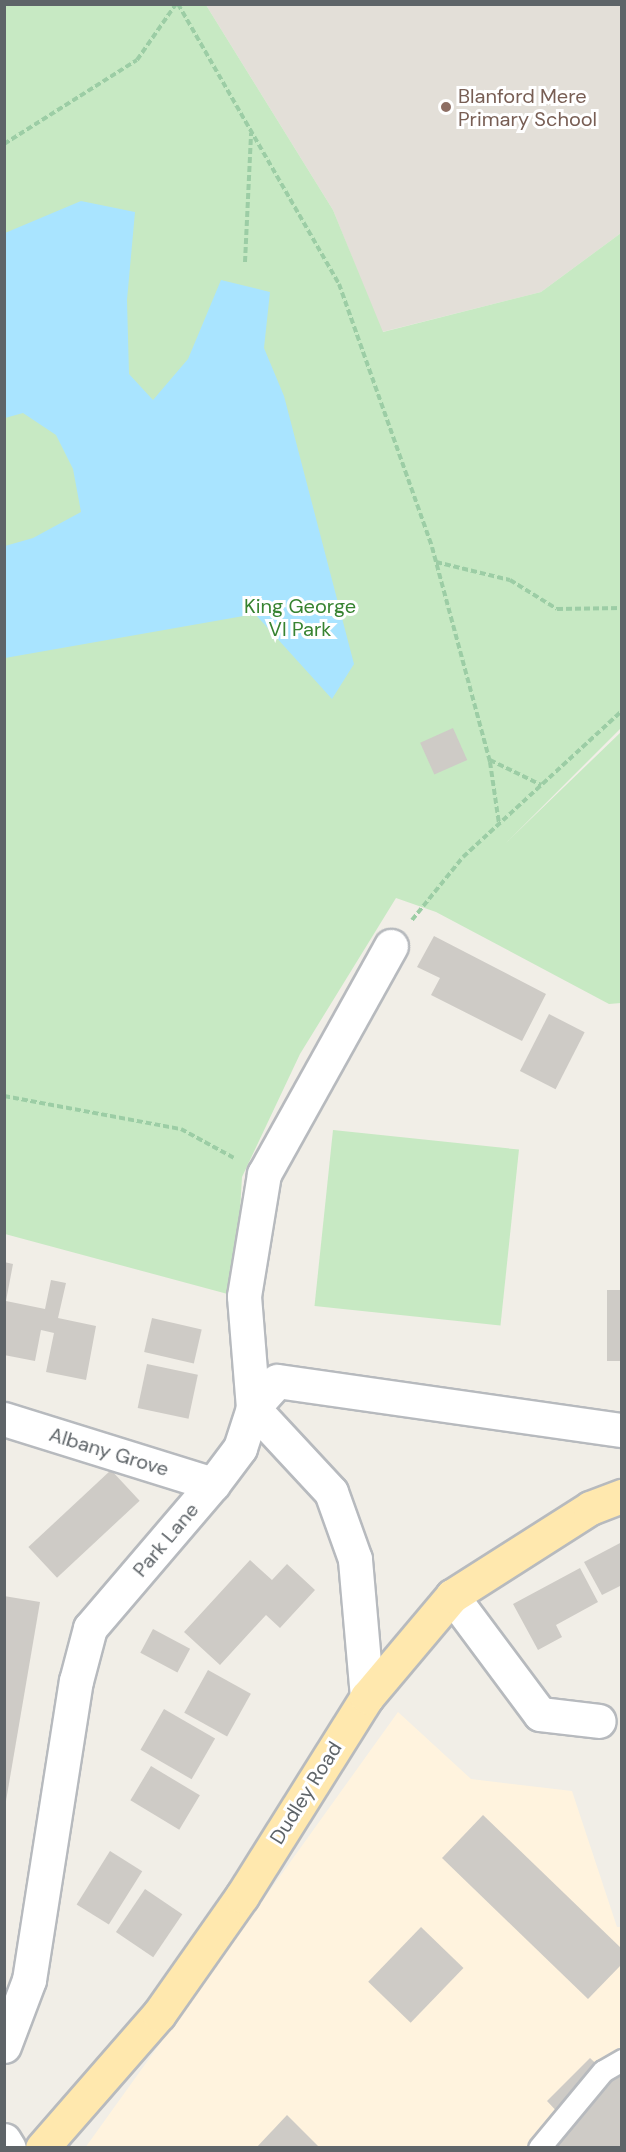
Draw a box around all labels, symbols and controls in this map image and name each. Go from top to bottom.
place label: Blanford Mere Primary School [458,84,597,131]
marker: Blanford Mere Primary School [439,100,453,114]
park label: King George VI Park [244,594,356,641]
street label: Albany Grove [46,1422,172,1482]
street label: Park Lane [128,1498,204,1582]
street label: Dudley Road [265,1737,347,1849]

